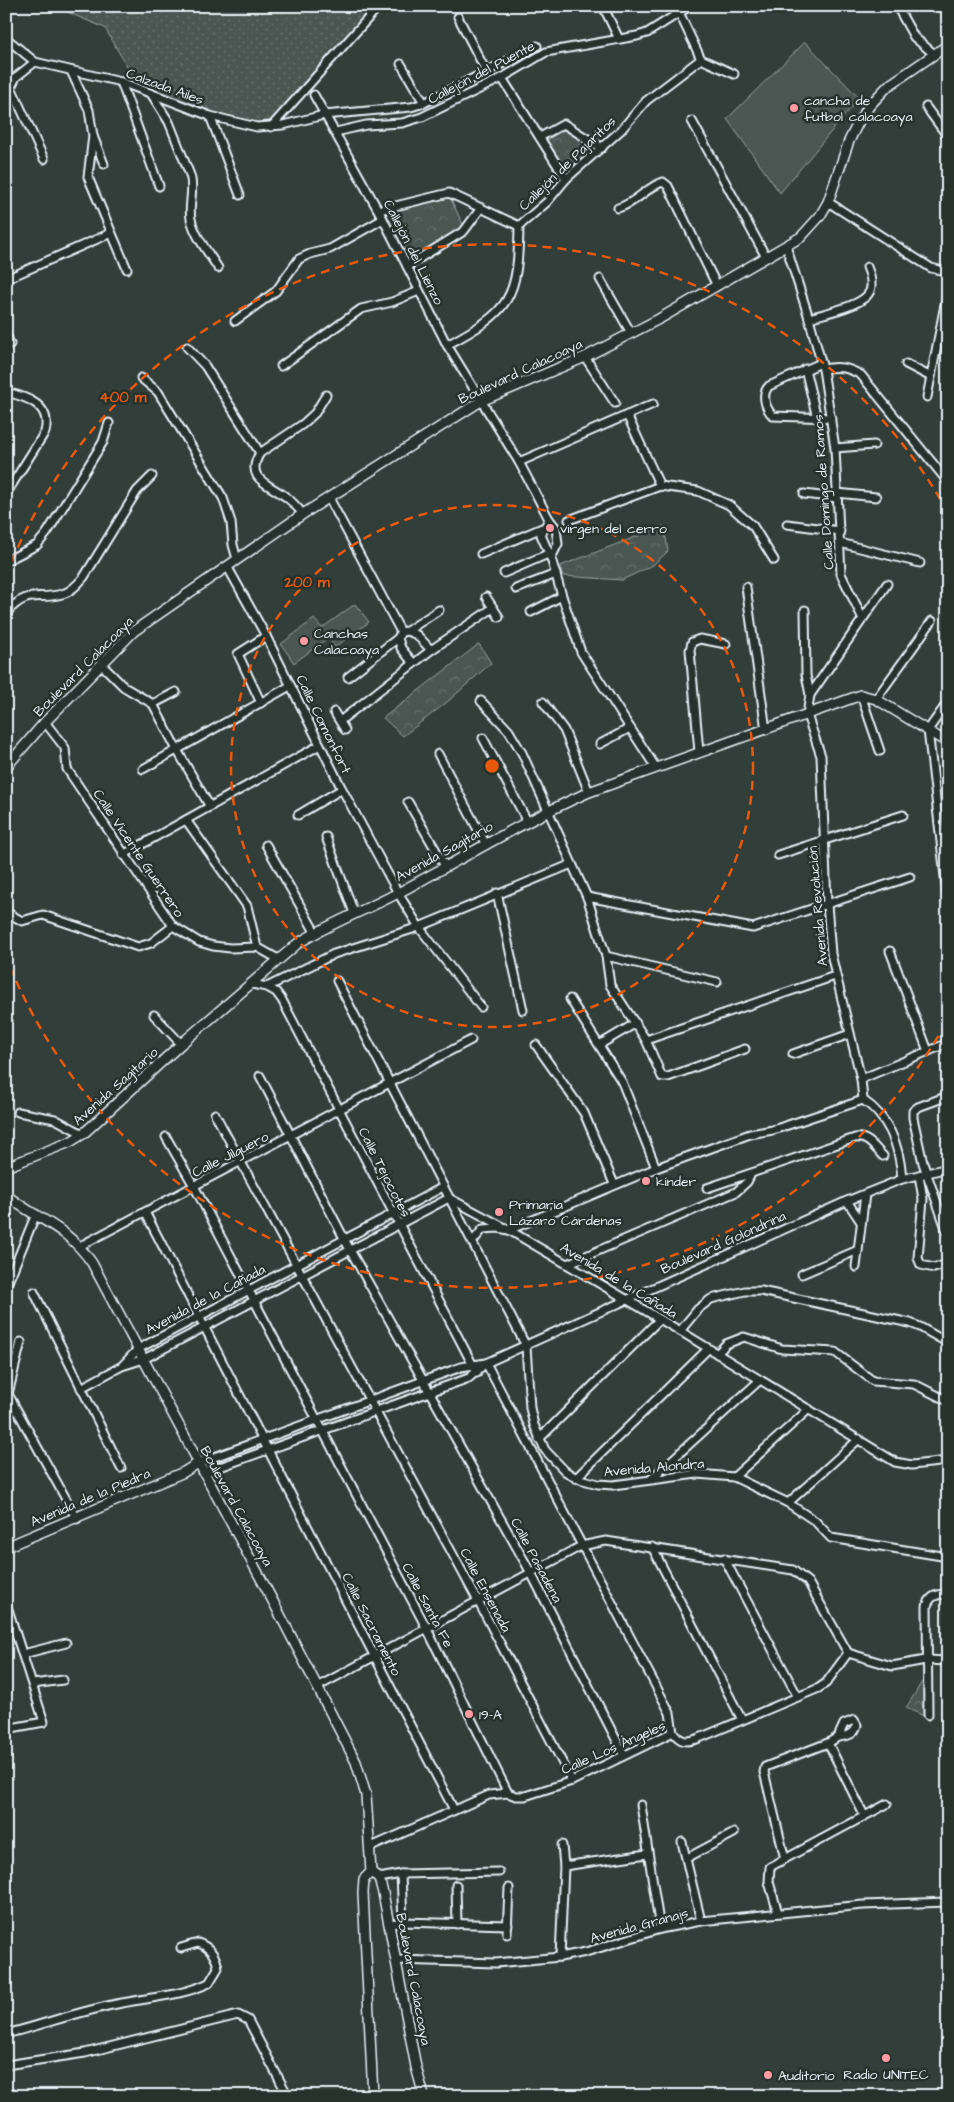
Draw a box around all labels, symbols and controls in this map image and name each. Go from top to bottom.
street label: Callejón del Puente [425,36,539,110]
street label: Calzada Ailes [123,64,206,110]
place label: cancha de futbol calacoaya [804,91,913,127]
marker: cancha de futbol calacoaya [788,102,800,114]
street label: Callejón de Pajaritos [515,112,621,216]
street label: Callejón del Lienzo [378,196,448,309]
street label: Boulevard Calacoaya [455,334,586,409]
text: 400 m [100,387,147,408]
street label: Calle Domingo de Ramos [809,414,839,570]
place label: virgen del cerro [560,519,667,539]
marker: virgen del cerro [544,522,556,534]
text: 200 m [283,572,330,593]
street label: Boulevard Calacoaya [29,612,138,721]
place label: Canchas Calacoaya [314,624,379,660]
marker: Canchas Calacoaya [298,635,310,647]
street label: Calle Comonfort [290,672,356,778]
centre of rings [483,757,501,775]
street label: Calle Vicente Guerrero [88,785,189,922]
street label: Avenida Sagitario [392,817,497,887]
street label: Avenida Revolución [803,845,833,967]
street label: Avenida Sagitario [69,1043,163,1131]
street label: Calle Tejocotes [353,1124,415,1221]
street label: Calle Jilguero [189,1127,272,1183]
place label: kínder [656,1172,696,1192]
marker: kínder [640,1175,652,1187]
place label: Primaria Lázaro Cárdenas [509,1195,622,1231]
marker: Primaria Lázaro Cárdenas [493,1206,505,1218]
street label: Boulevard Golondrina [657,1206,789,1280]
street label: Avenida de la Cañada [556,1238,681,1324]
street label: Avenida de la Cañada [142,1260,269,1340]
street label: Boulevard Calacoaya [195,1443,278,1570]
street label: Avenida Alondra [603,1454,705,1482]
street label: Avenida de la Piedra [27,1464,154,1532]
street label: Calle Pasadena [505,1514,567,1607]
street label: Calle Ensenada [454,1545,516,1636]
street label: Calle Santa Fe [396,1560,458,1652]
street label: Calle Sacramento [336,1569,406,1680]
place label: 19-A [479,1705,502,1725]
marker: 19-A [463,1708,475,1720]
street label: Calle Los Ángeles [558,1716,669,1780]
street label: Avenida Granajs [588,1903,691,1949]
street label: Boulevard Calacoaya [390,1911,436,2047]
marker: Radio UNITEC [880,2052,892,2064]
place label: Radio UNITEC [843,2065,929,2085]
place label: Auditorio [778,2066,835,2086]
marker: Auditorio [762,2069,774,2081]

